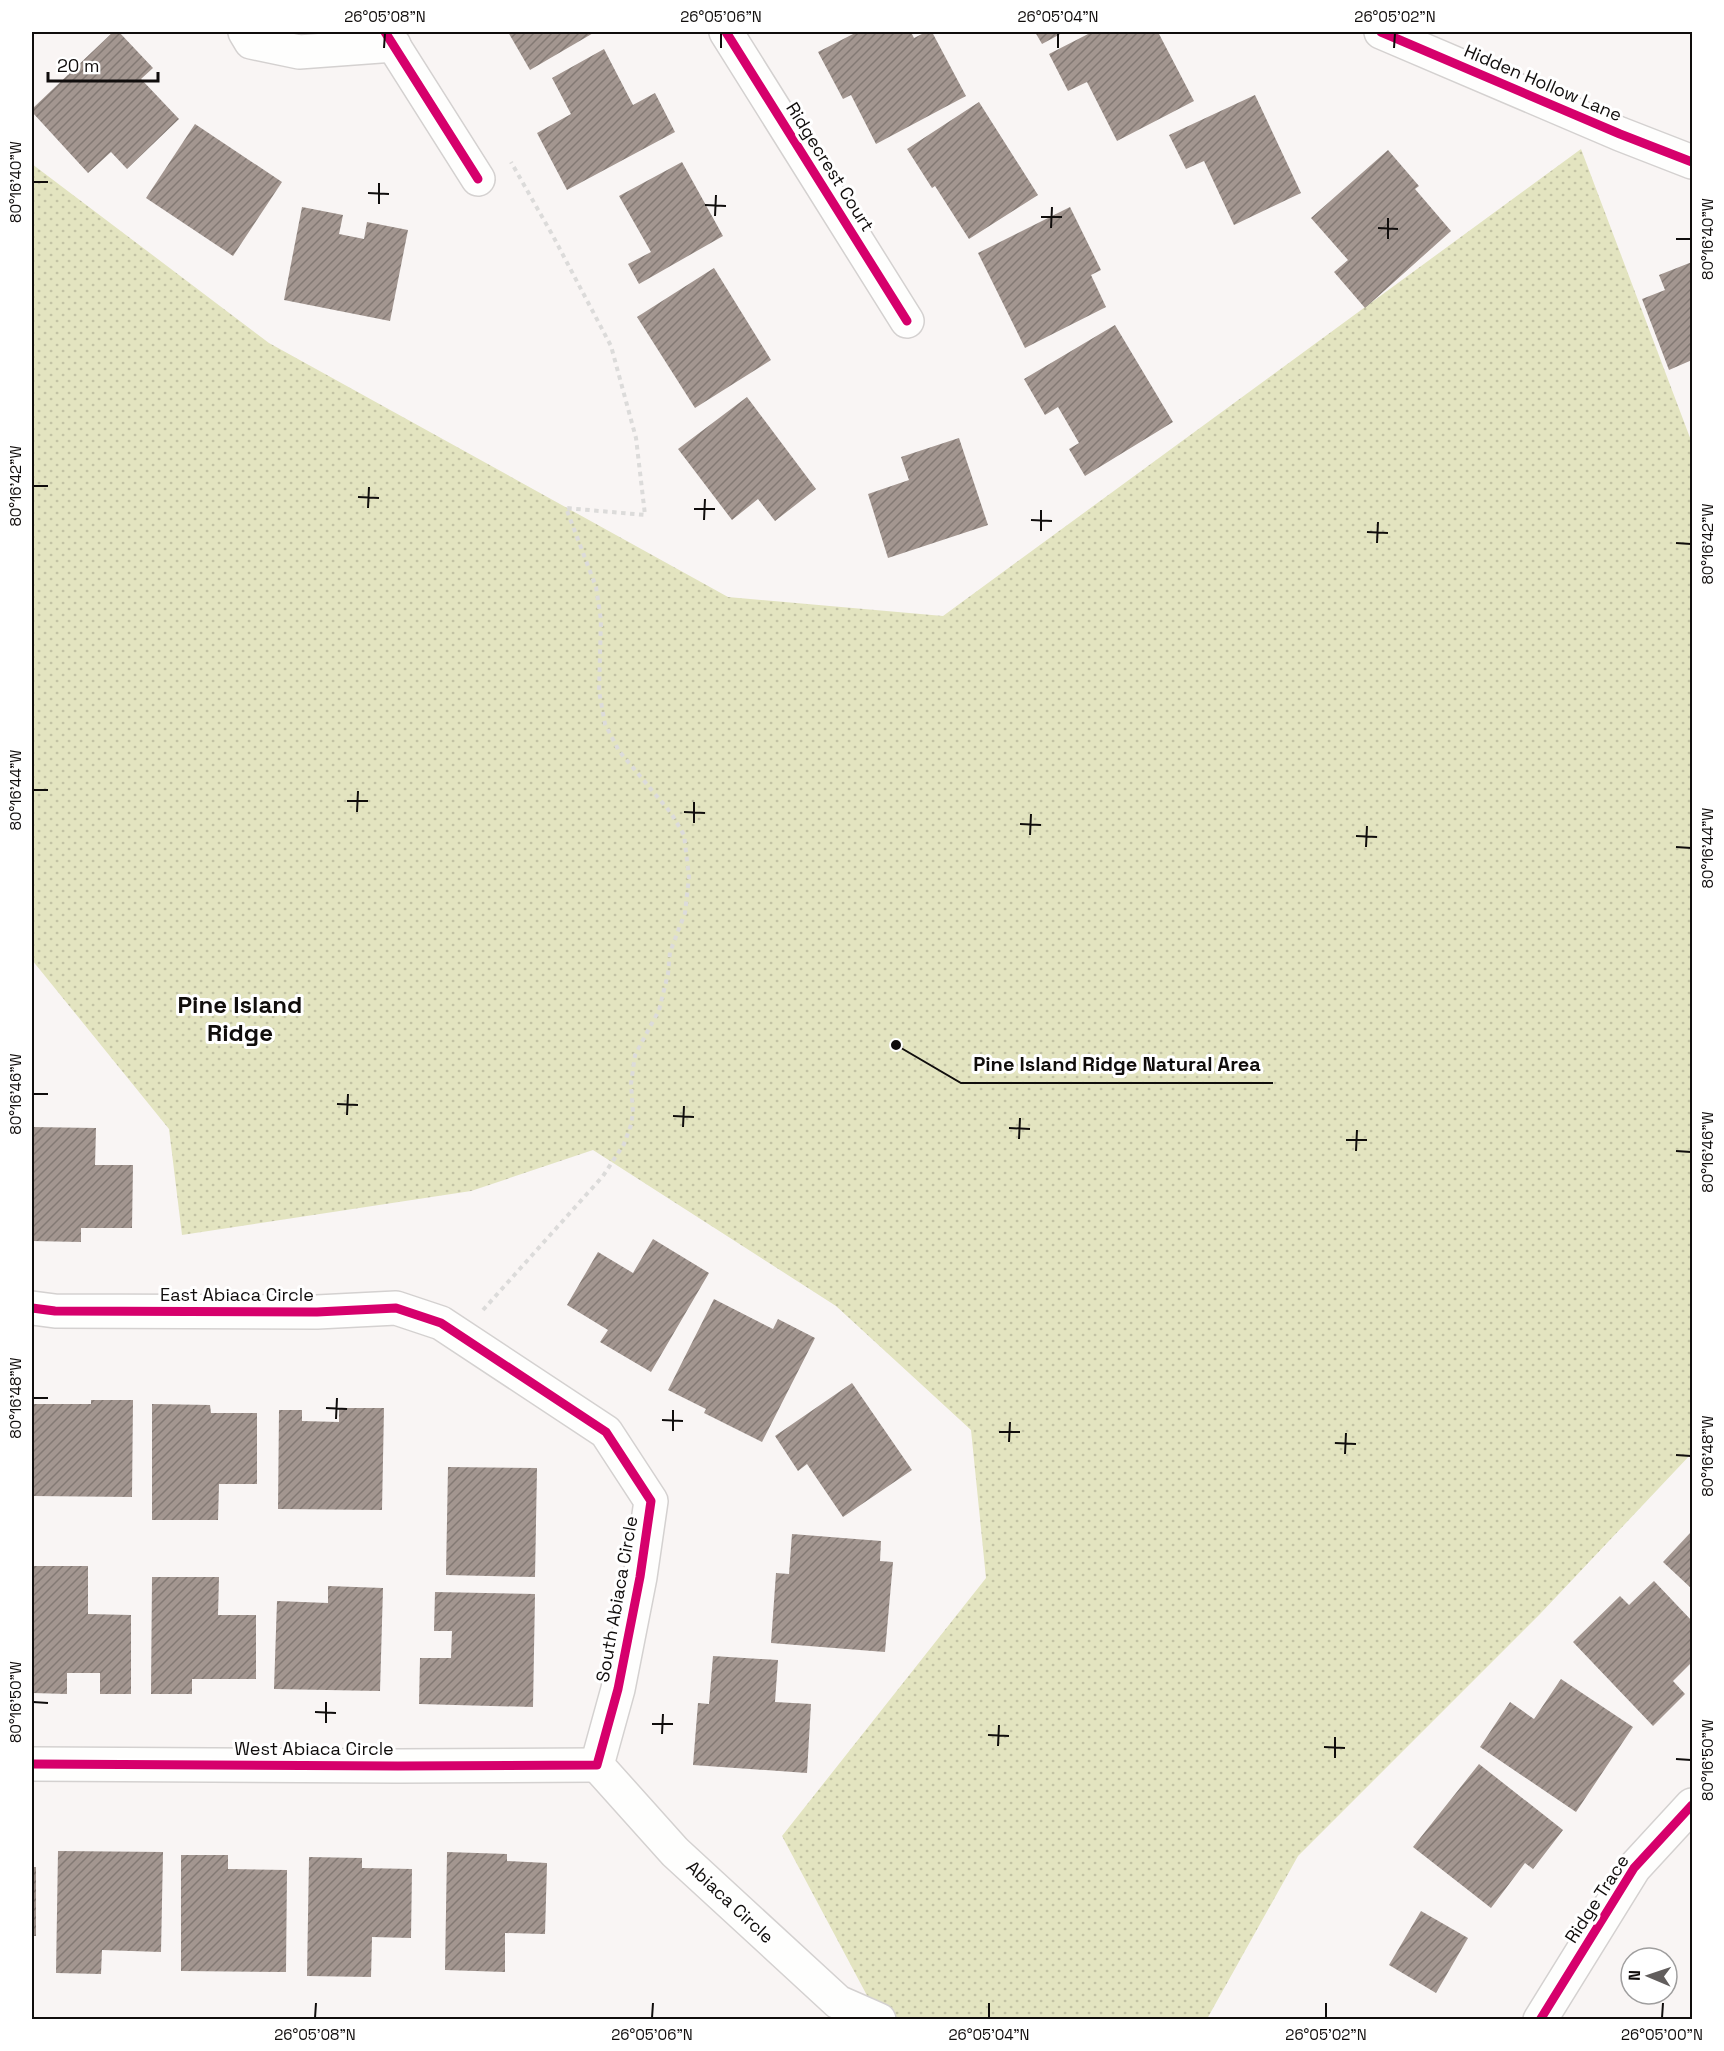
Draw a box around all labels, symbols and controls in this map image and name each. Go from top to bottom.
text: 26°05'08"N [344,7,426,26]
text: 26°05'06"N [680,7,762,26]
text: 26°05'04"N [1017,7,1099,26]
text: 26°05'02"N [1354,7,1436,26]
street label: Hidden Hollow Lane [1461,39,1626,126]
scale bar [48,45,158,83]
text: 20 m [57,54,100,77]
street label: Ridgecrest Court [781,98,879,236]
text: 80°16'40"W [6,141,25,223]
text: 80°16'40"W [1698,198,1717,280]
text: 80°16'42"W [6,445,25,527]
text: 80°16'42"W [1698,503,1717,585]
text: 80°16'44"W [6,750,25,830]
text: 80°16'44"W [1698,808,1717,888]
district label: Pine Island Ridge [178,989,302,1048]
callout: Pine Island Ridge Natural Area [961,1045,1273,1083]
text: Pine Island Ridge Natural Area [973,1051,1261,1077]
text: 80°16'46"W [6,1053,25,1135]
text: 80°16'46"W [1698,1111,1717,1193]
street label: East Abiaca Circle [160,1283,314,1306]
text: 80°16'48"W [6,1357,25,1439]
text: 80°16'48"W [1698,1415,1717,1497]
street label: South Abiaca Circle [591,1514,642,1684]
text: 80°16'50"W [6,1661,25,1743]
text: 80°16'50"W [1698,1719,1717,1801]
street label: West Abiaca Circle [234,1737,394,1760]
street label: Ridge Trace [1559,1850,1634,1947]
street label: Abiaca Circle [682,1855,779,1948]
north arrow [1619,1946,1679,2006]
text: N [1624,1970,1645,1981]
text: 26°05'08"N [274,2025,356,2044]
text: 26°05'06"N [611,2025,693,2044]
text: 26°05'04"N [948,2025,1030,2044]
text: 26°05'02"N [1285,2025,1367,2044]
text: 26°05'00"N [1621,2025,1703,2044]

